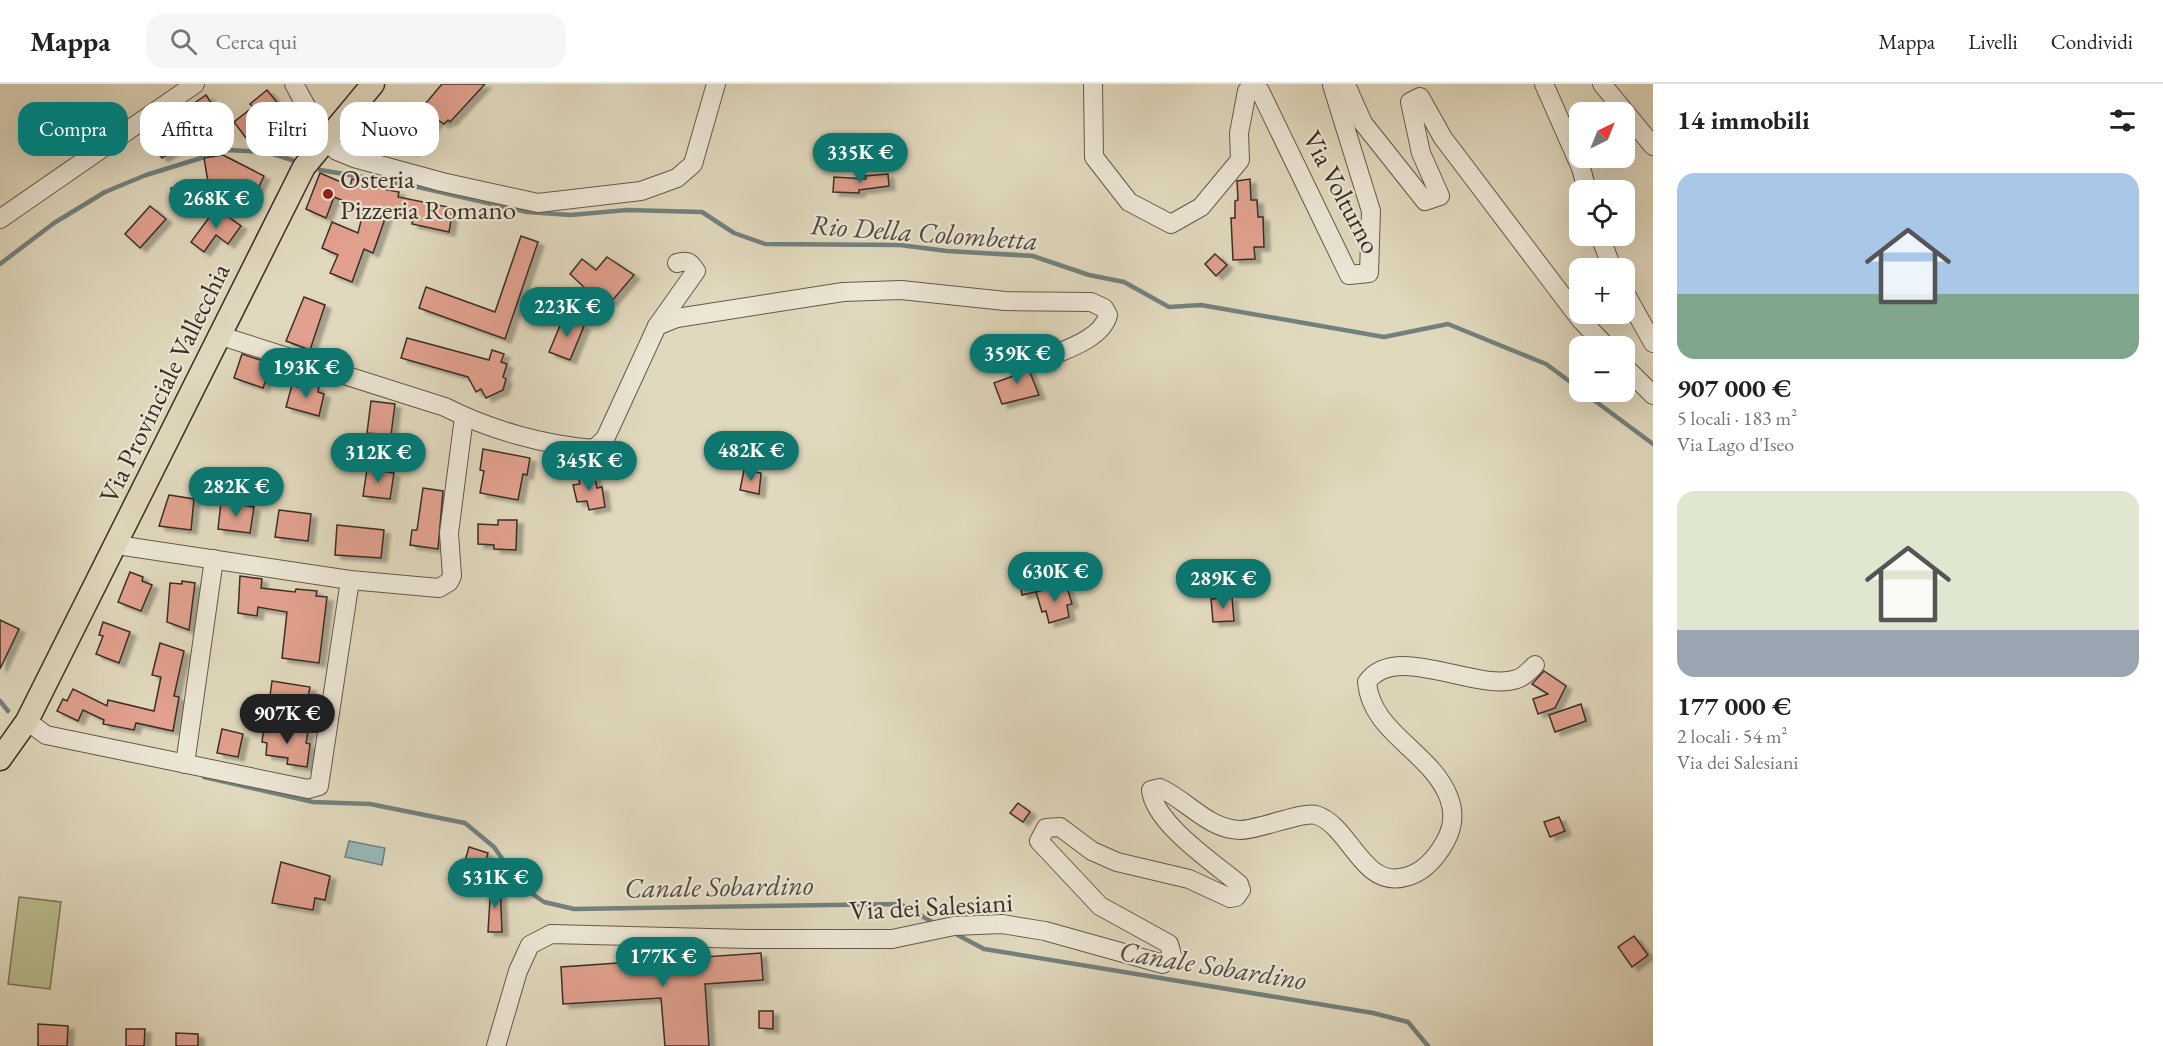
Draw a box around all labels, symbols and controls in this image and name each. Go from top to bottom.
search box [146,14,566,68]
text: Mappa [30,23,110,59]
icon: search [167,25,200,58]
text: Cerca qui [215,27,297,56]
text: Mappa [1879,28,1935,55]
text: Livelli [1968,28,2018,55]
text: Condividi [2051,28,2133,55]
chip: Compra [18,102,128,156]
chip: Affitta [140,102,234,156]
chip: Filtri [246,102,328,156]
chip: Nuovo [340,102,439,156]
north arrow [1569,102,1635,168]
map controls [1569,102,1635,402]
text: 14 immobili [1677,103,1810,137]
icon: filters [2106,104,2139,137]
street label: Via Volturno [1295,124,1389,260]
pin: 335K € [811,133,909,184]
text: 335K € [827,139,893,165]
place label: Osteria Pizzeria Romano [340,161,516,227]
pin: 268K € [167,179,265,230]
button: locate [1569,180,1635,246]
text: 268K € [183,185,249,211]
marker: Osteria Pizzeria Romano [321,187,335,201]
water label: Rio Della Colombetta [809,206,1039,258]
icon: home [1854,212,1962,320]
street label: Via Provinciale Vallecchia [91,257,237,509]
button: + [1569,258,1635,324]
pin: 223K € [518,287,616,338]
text: 223K € [534,293,600,319]
pin: 359K € [968,334,1066,385]
button: − [1569,336,1635,402]
text: 359K € [984,340,1050,366]
pin: 193K € [257,348,355,399]
text: 193K € [273,354,339,380]
text: 907 000 € [1677,371,1791,405]
text: 5 locali · 183 m² [1677,405,1797,431]
pin: 482K € [702,431,800,482]
text: Via Lago d'Iseo [1677,431,1794,457]
pin: 312K € [329,433,427,484]
text: 482K € [718,437,784,463]
text: 312K € [345,439,411,465]
pin: 345K € [540,441,638,492]
text: 345K € [556,447,622,473]
pin: 282K € [187,467,285,518]
text: 282K € [203,473,269,499]
icon: home [1854,530,1962,638]
pin: 630K € [1006,552,1104,603]
text: 630K € [1022,558,1088,584]
pin: 289K € [1174,559,1272,610]
text: 289K € [1190,565,1256,591]
text: 177 000 € [1677,689,1791,723]
pin: 907K € [238,694,336,745]
text: 907K € [254,700,320,726]
text: 2 locali · 54 m² [1677,723,1788,749]
text: Via dei Salesiani [1677,749,1798,775]
pin: 531K € [446,858,544,909]
text: 531K € [462,864,528,890]
water label: Canale Sobardino [624,866,814,906]
street label: Via dei Salesiani [848,884,1014,928]
water label: Canale Sobardino [1117,932,1310,998]
pin: 177K € [614,937,712,988]
text: 177K € [630,943,696,969]

